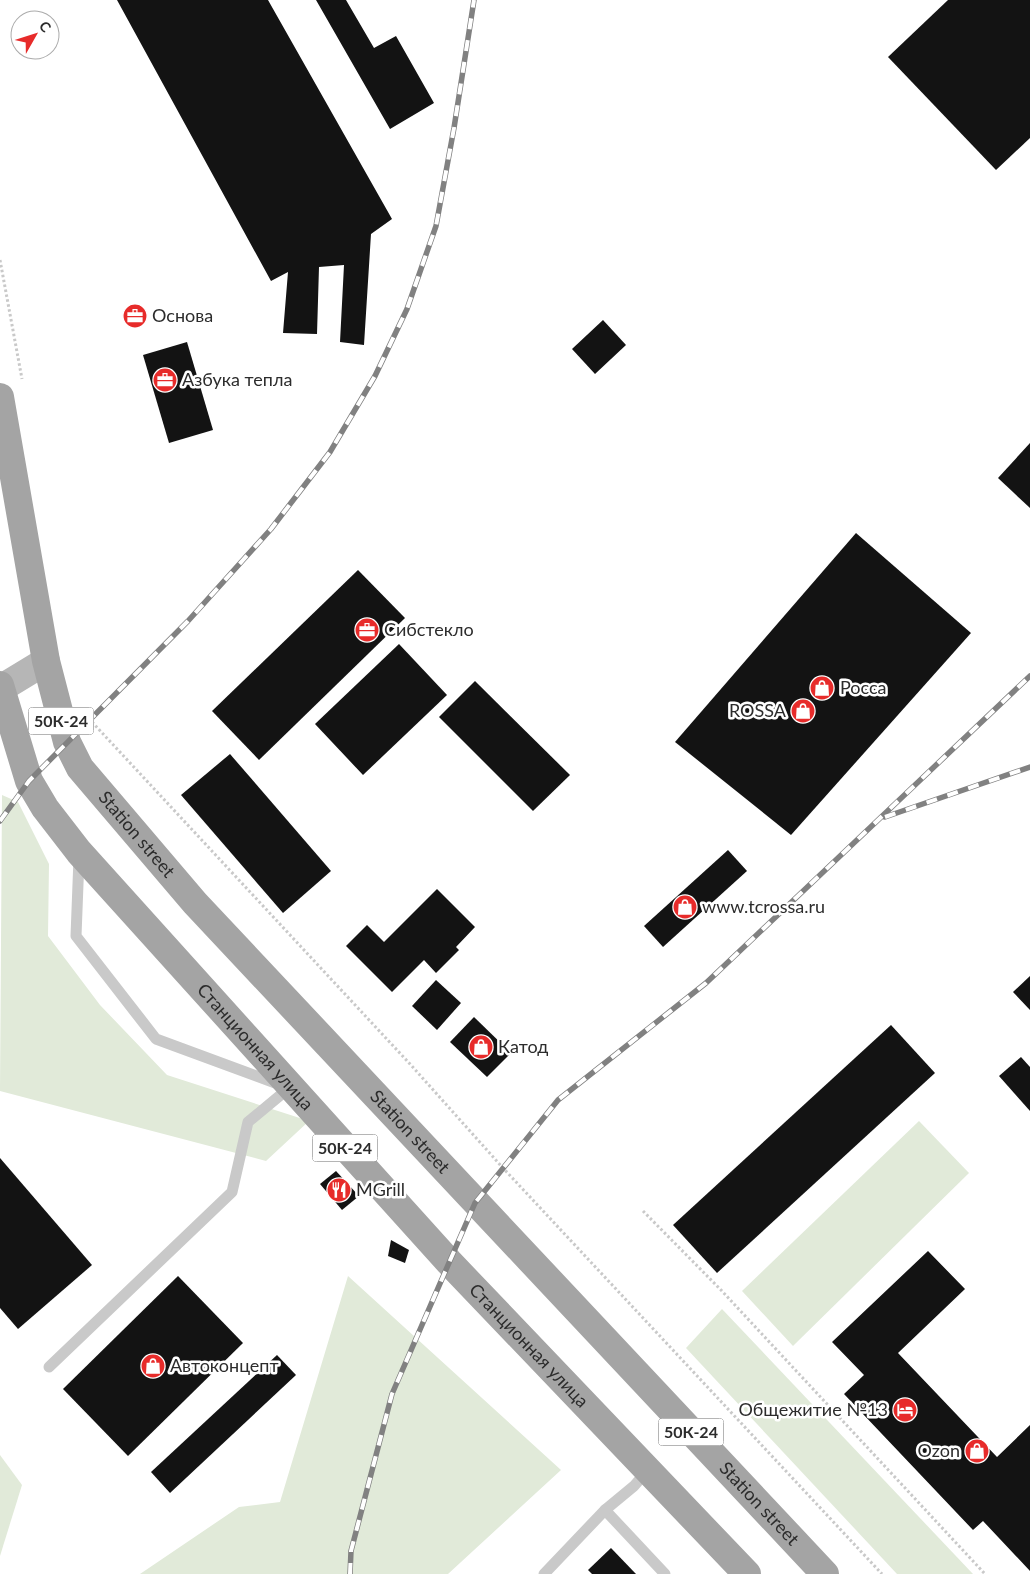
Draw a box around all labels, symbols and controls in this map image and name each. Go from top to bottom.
north arrow [10,10,60,60]
text: С [36,18,55,36]
office icon: Основа [122,303,148,329]
place label: Основа [152,304,213,326]
office icon: Азбука тепла [152,367,178,393]
place label: Азбука тепла [182,368,292,390]
office icon: Сибстекло [354,617,380,643]
place label: Сибстекло [384,618,474,640]
shop icon: Росса [809,675,835,701]
place label: Росса [840,676,887,698]
shop icon: ROSSA [790,698,816,724]
place label: ROSSA [729,699,787,721]
road number: 50К-24 [28,708,94,734]
street label: Station street [94,786,181,882]
shop icon: www.tcrossa.ru [672,894,698,920]
place label: www.tcrossa.ru [702,895,825,917]
street label: Станционная улица [193,978,319,1114]
shop icon: Катод [468,1034,494,1060]
place label: Катод [498,1035,548,1057]
street label: Station street [366,1085,455,1178]
road number: 50К-24 [312,1134,378,1162]
restaurant icon: MGrill [326,1177,352,1203]
place label: MGrill [356,1178,405,1200]
street label: Станционная улица [465,1278,594,1411]
shop icon: Автоконцепт [140,1353,166,1379]
place label: Автоконцепт [170,1354,279,1376]
hotel icon: Общежитие №13 [892,1397,918,1423]
place label: Общежитие №13 [738,1398,888,1420]
road number: 50К-24 [658,1418,724,1445]
shop icon: Ozon [964,1438,990,1464]
place label: Ozon [918,1439,960,1461]
street label: Station street [715,1457,805,1550]

